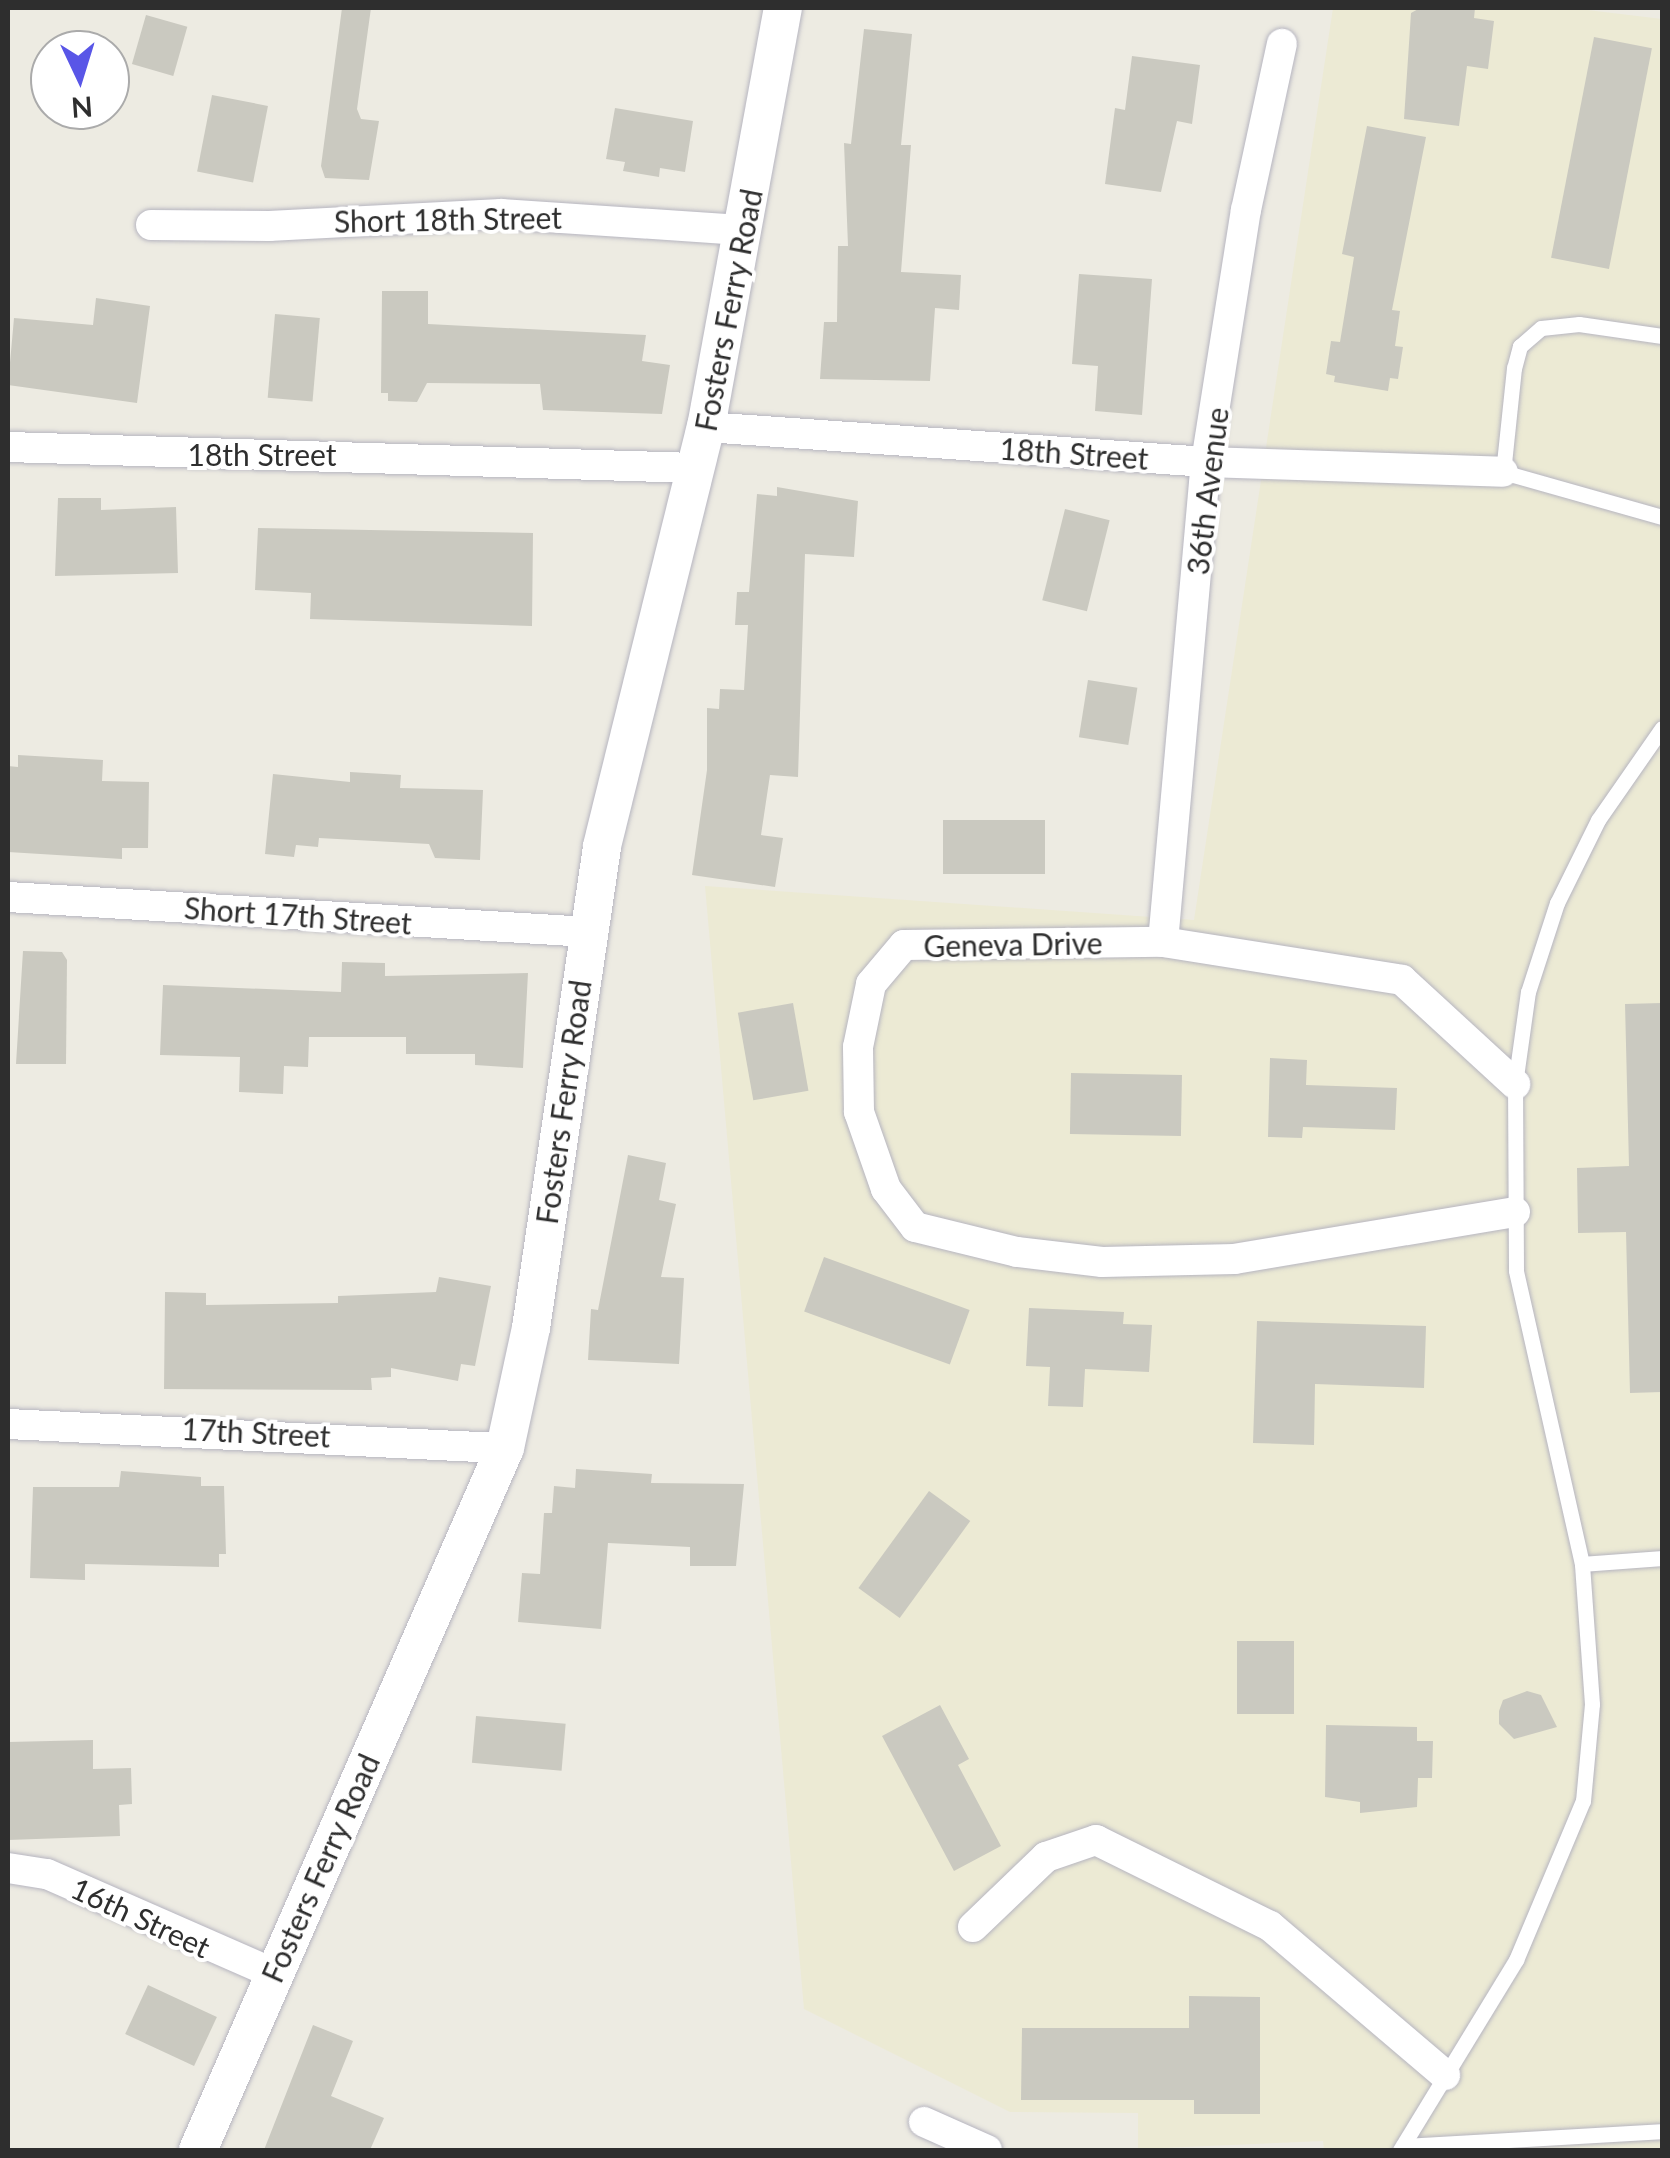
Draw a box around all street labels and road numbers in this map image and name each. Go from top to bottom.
street label: Fosters Ferry Road [687,185,769,435]
street label: Short 18th Street [334,199,562,239]
street label: 36th Avenue [1179,405,1235,577]
street label: 18th Street [998,430,1150,476]
street label: 18th Street [188,436,336,472]
street label: Short 17th Street [183,889,413,941]
street label: Geneva Drive [923,924,1103,964]
street label: Fosters Ferry Road [528,977,598,1227]
street label: 17th Street [181,1410,331,1454]
street label: Fosters Ferry Road [253,1748,387,1988]
street label: 16th Street [66,1869,216,1965]

